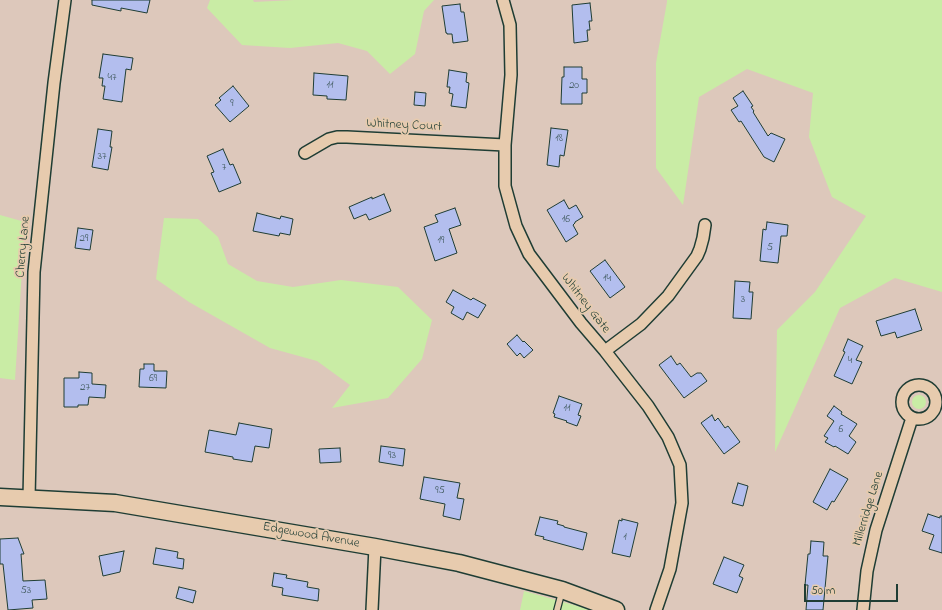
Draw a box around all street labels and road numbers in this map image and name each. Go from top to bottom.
street label: Whitney Court [366,116,442,136]
street label: Cherry Lane [14,216,34,278]
street label: Whitney Gate [557,271,613,337]
street label: Millerridge Lane [850,470,888,548]
street label: Edgewood Avenue [261,520,361,552]

